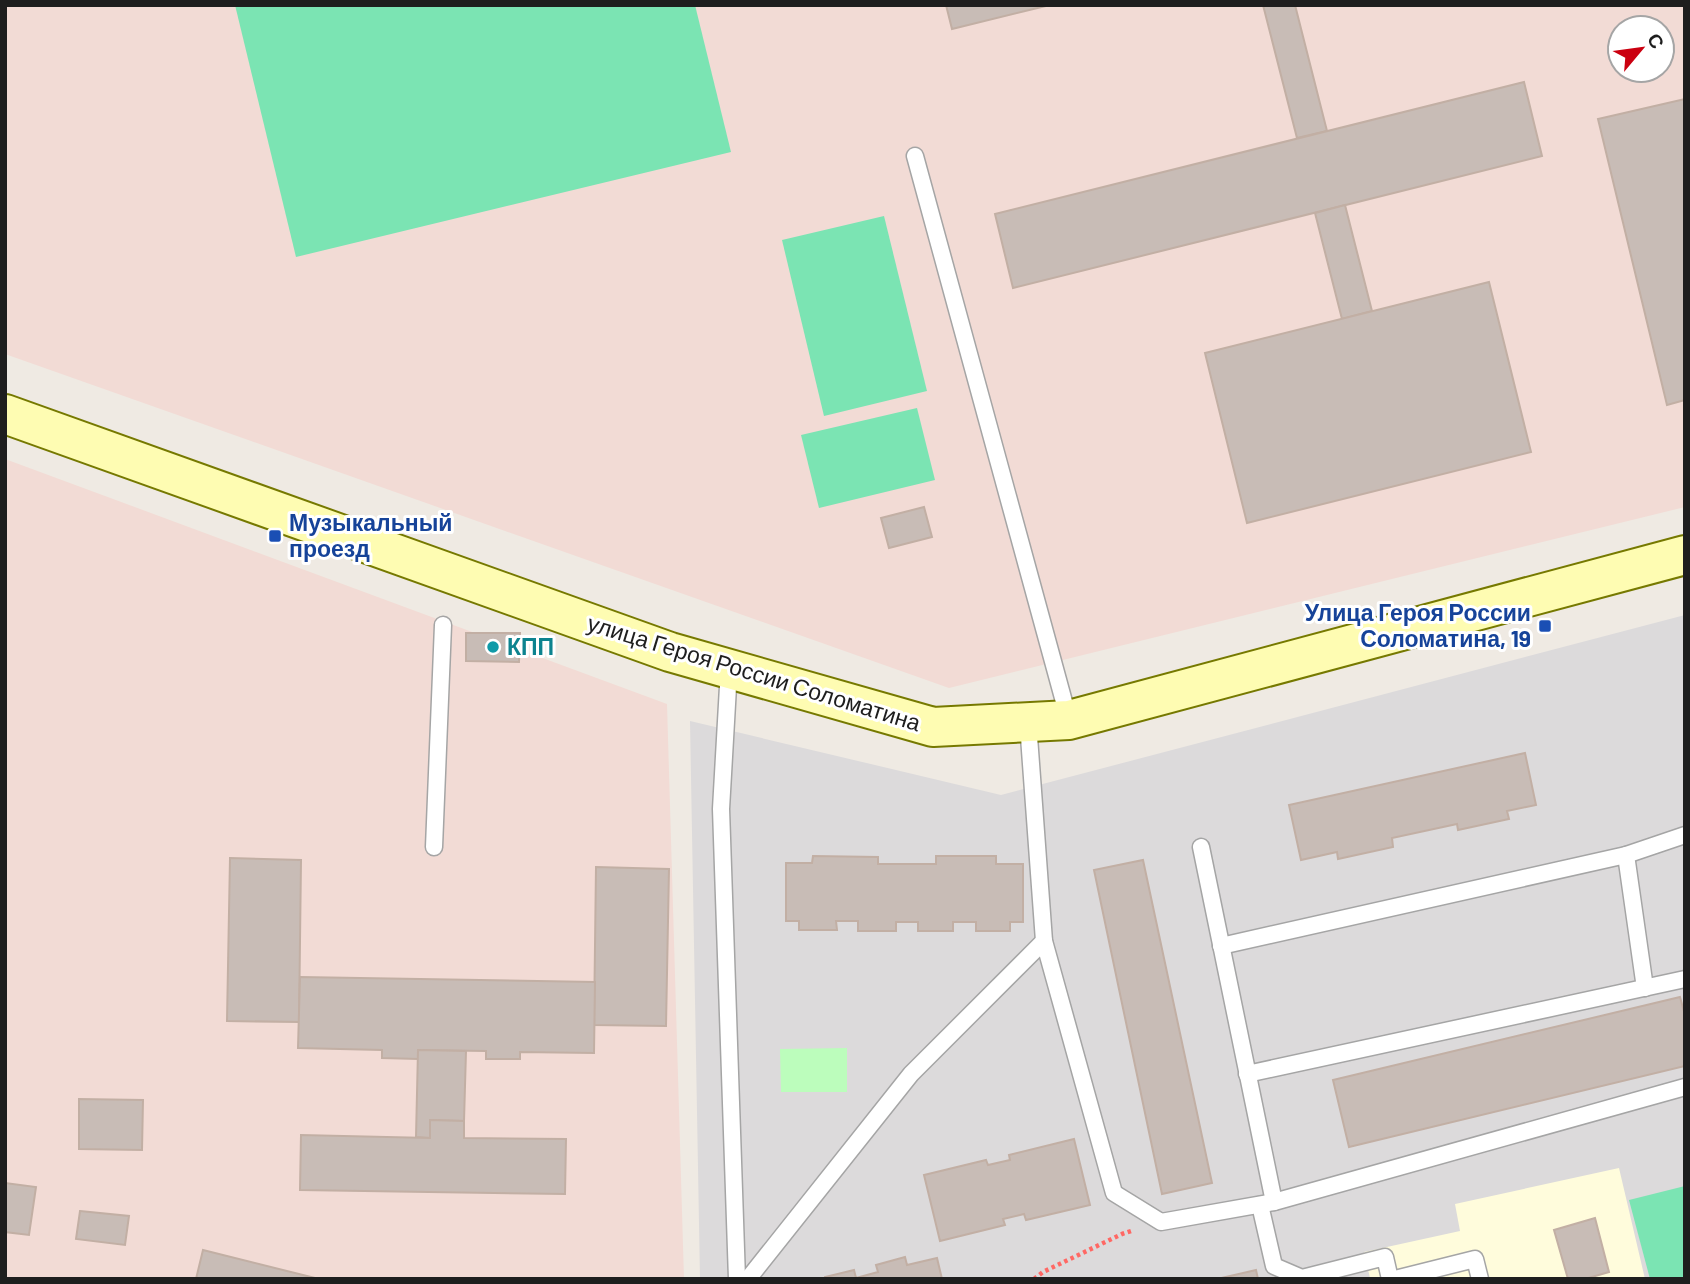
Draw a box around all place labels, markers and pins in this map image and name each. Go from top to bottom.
place label: Музыкальный проезд [289,508,452,562]
marker: Музыкальный проезд [267,528,283,544]
place label: Улица Героя России Соломатина, 19 [1305,598,1531,652]
marker: Улица Героя России Соломатина, 19 [1537,618,1553,634]
place label: КПП [507,632,554,660]
marker: КПП [485,639,501,655]

